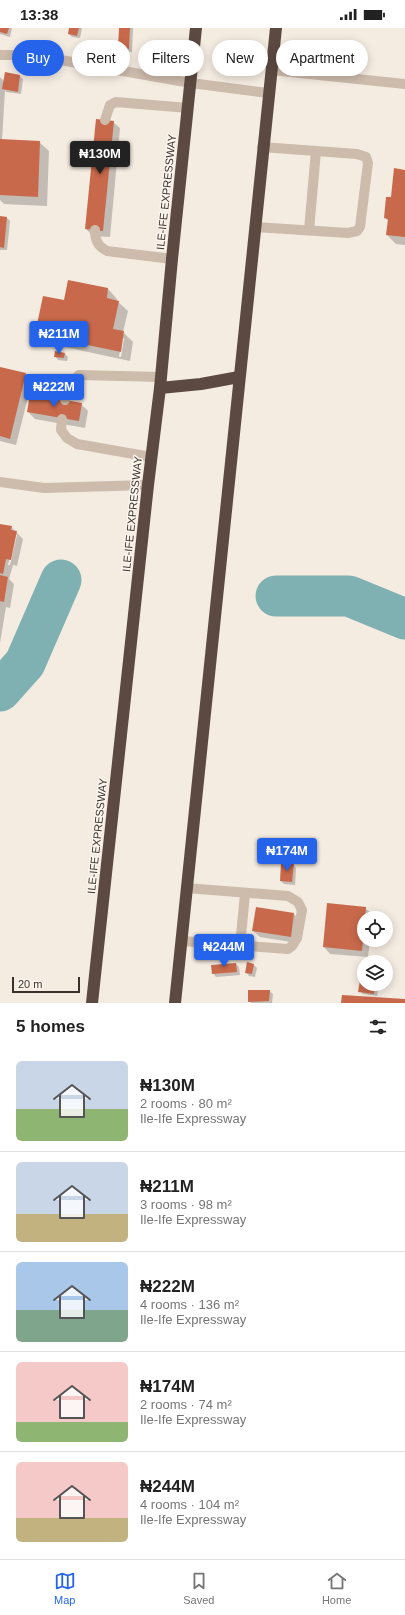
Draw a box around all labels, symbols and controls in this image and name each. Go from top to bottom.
text: 13:38 [20,6,58,23]
chip: Buy [12,40,64,76]
chip: Rent [72,40,130,76]
chip: Filters [138,40,204,76]
chip: New [212,40,268,76]
chip: Apartment [276,40,368,76]
street label: ILE-IFE EXPRESSWAY [154,133,178,250]
pin: ₦130M [72,141,128,175]
text: ₦130M [79,146,121,161]
pin: ₦211M [31,321,87,355]
text: ₦211M [38,326,80,341]
pin: ₦222M [26,374,82,408]
text: ₦222M [33,379,75,394]
street label: ILE-IFE EXPRESSWAY [120,455,144,572]
street label: ILE-IFE EXPRESSWAY [85,777,109,894]
pin: ₦174M [259,838,315,872]
text: ₦174M [266,843,308,858]
map controls [357,911,393,991]
button: locate [357,911,393,947]
pin: ₦244M [196,934,252,968]
text: ₦244M [203,939,245,954]
button: layers [357,955,393,991]
scale bar [12,975,80,994]
text: 20 m [18,978,42,990]
icon: filters [367,1016,389,1038]
text: 5 homes [16,1017,85,1036]
text: ₦130M [140,1076,195,1095]
icon: home [48,1077,96,1125]
text: 2 rooms · 80 m² [140,1096,232,1111]
text: Ile-Ife Expressway [140,1111,246,1126]
text: ₦211M [140,1177,194,1196]
icon: home [48,1178,96,1226]
text: 3 rooms · 98 m² [140,1197,232,1212]
text: Ile-Ife Expressway [140,1212,246,1227]
text: ₦222M [140,1277,195,1296]
icon: home [48,1278,96,1326]
text: 4 rooms · 136 m² [140,1297,239,1312]
text: Ile-Ife Expressway [140,1312,246,1327]
text: ₦174M [140,1377,195,1396]
icon: home [48,1378,96,1426]
text: 2 rooms · 74 m² [140,1397,232,1412]
text: Ile-Ife Expressway [140,1412,246,1427]
text: ₦244M [140,1477,195,1496]
icon: home [48,1478,96,1526]
text: 4 rooms · 104 m² [140,1497,239,1512]
text: Ile-Ife Expressway [140,1512,246,1527]
tab: Map [54,1570,76,1606]
tab: Saved [183,1570,214,1606]
tab: Home [322,1570,351,1606]

